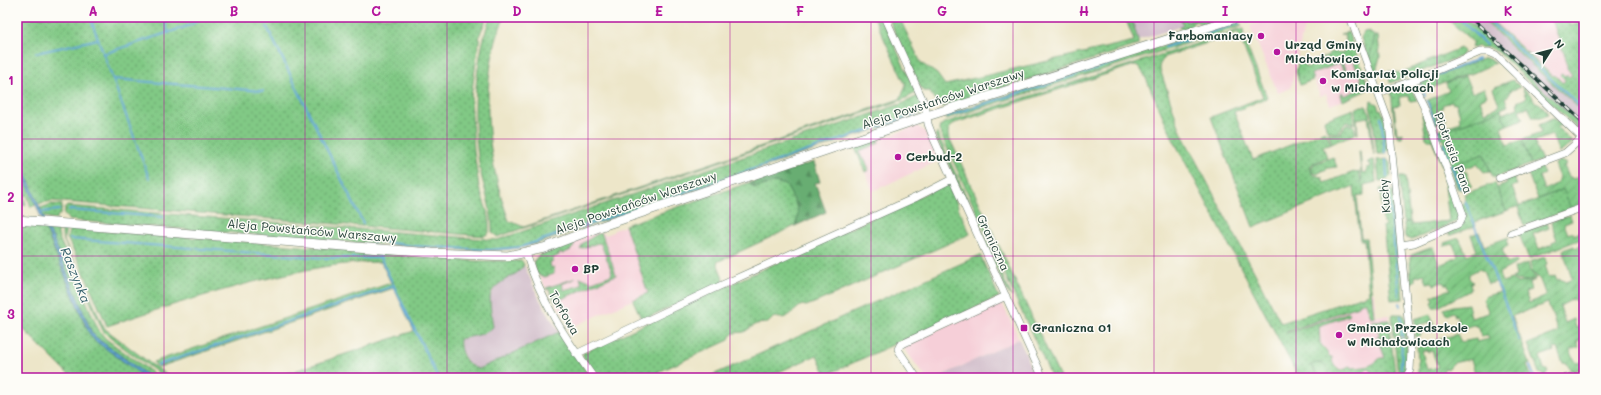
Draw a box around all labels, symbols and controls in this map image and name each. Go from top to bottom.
text: A [88,2,98,19]
text: B [230,2,239,19]
text: C [371,2,381,19]
text: D [512,2,522,19]
text: E [655,2,663,19]
text: F [796,2,804,19]
text: G [937,2,947,19]
text: H [1079,2,1089,19]
text: I [1222,2,1229,19]
text: J [1363,2,1371,19]
text: K [1504,2,1513,19]
place label: Farbomaniacy [1168,27,1253,43]
north arrow [1531,30,1571,70]
marker: Farbomaniacy [1256,31,1266,41]
place label: Urząd Gminy Michałowice [1285,36,1362,66]
text: N [1551,36,1568,52]
marker: Urząd Gminy Michałowice [1272,47,1282,57]
street label: Aleja Powstańców Warszawy [859,64,1026,132]
place label: Komisariat Policji w Michałowicach [1331,65,1439,95]
text: 1 [8,71,14,88]
marker: Komisariat Policji w Michałowicach [1318,76,1328,86]
street label: Piotrusia Pana [1431,110,1477,196]
place label: Cerbud-2 [906,148,962,164]
marker: Cerbud-2 [893,152,903,162]
street label: Aleja Powstańców Warszawy [553,167,719,237]
street label: Kuchy [1375,178,1393,214]
text: 2 [7,188,15,205]
street label: Graniczna [974,212,1014,273]
street label: Aleja Powstańców Warszawy [227,215,397,245]
water label: Raszynka [58,244,95,305]
place label: BP [583,260,599,276]
marker: BP [570,264,580,274]
street label: Torfowa [546,288,584,337]
text: 3 [7,305,15,322]
place label: Graniczna 01 [1032,319,1111,335]
place label: Gminne Przedszkole w Michałowicach [1347,319,1468,349]
marker: Graniczna 01 [1019,323,1029,333]
marker: Gminne Przedszkole w Michałowicach [1334,330,1344,340]

